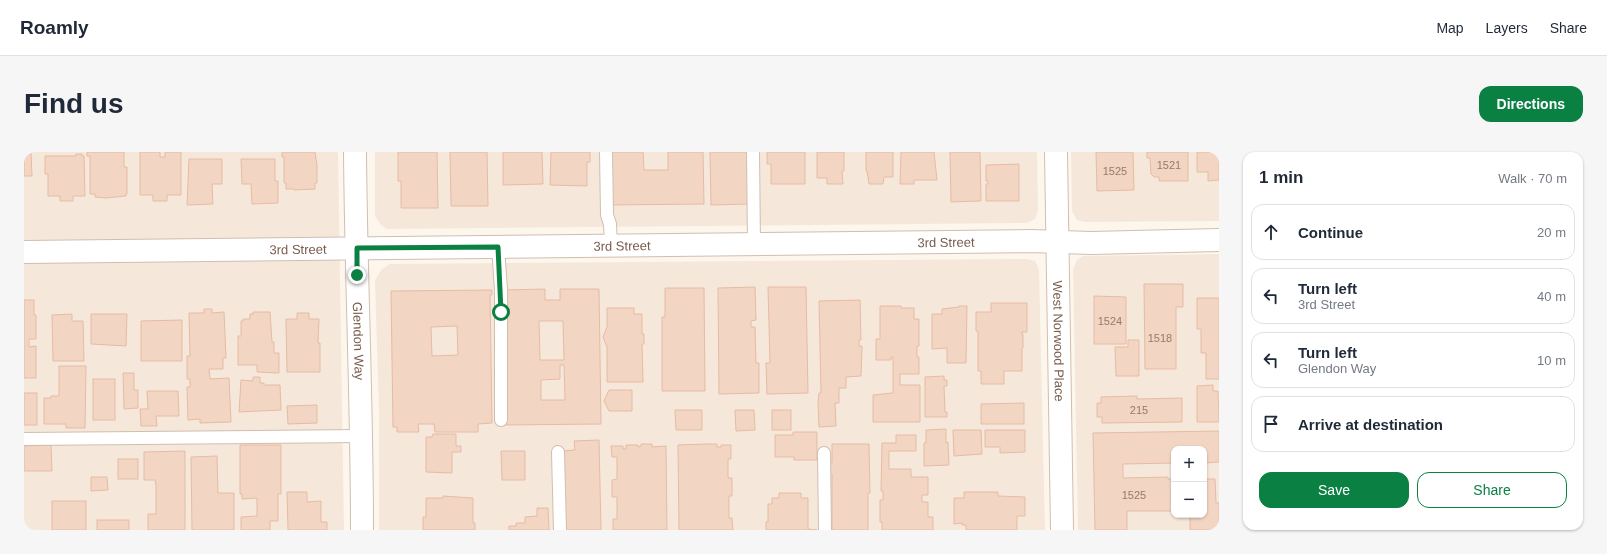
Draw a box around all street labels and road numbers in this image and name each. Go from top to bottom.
street label: 3rd Street [917,235,975,250]
street label: 3rd Street [593,238,651,254]
street label: 3rd Street [269,242,327,257]
street label: West Norwood Place [1050,280,1067,402]
street label: Glendon Way [350,302,367,381]

